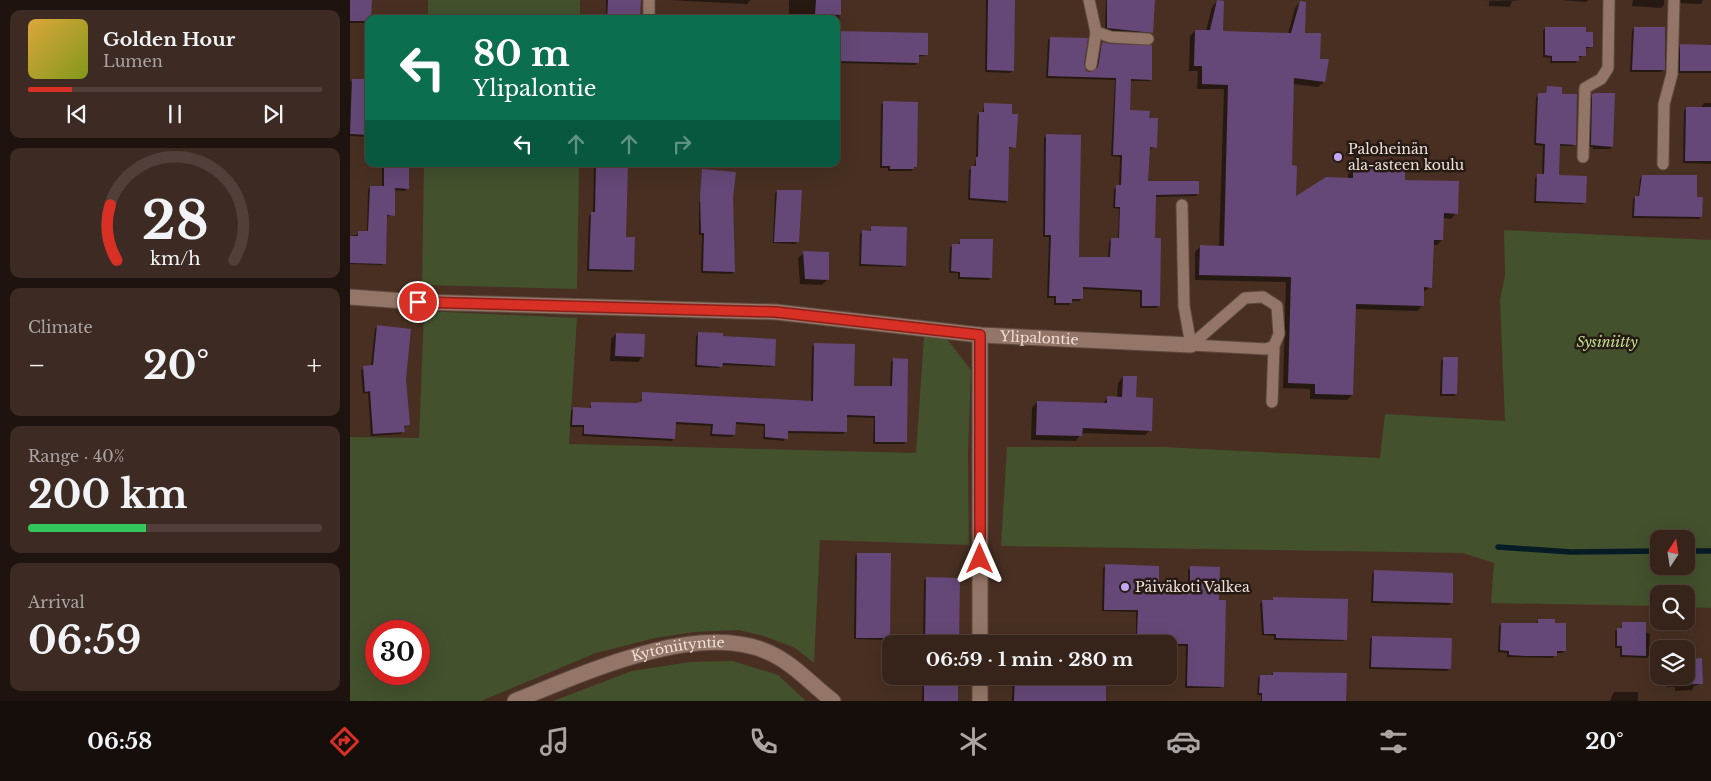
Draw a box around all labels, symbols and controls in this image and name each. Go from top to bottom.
text: Golden Hour [103,28,235,51]
text: 80 m [473,32,570,75]
icon: left [390,35,455,100]
text: Lumen [103,51,163,71]
text: Ylipalontie [473,75,596,102]
icon: previous [63,100,91,128]
icon: pause [161,100,189,128]
icon: next [259,100,287,128]
icon: left [509,130,537,158]
icon: ahead [562,130,590,158]
icon: ahead [615,130,643,158]
icon: right [668,130,696,158]
place label: Paloheinän ala-asteen koulu [1348,140,1465,174]
marker: Paloheinän ala-asteen koulu [1332,151,1344,163]
text: 28 [142,189,208,253]
text: km/h [150,248,200,270]
pin [397,281,439,323]
icon: arrive [404,288,432,316]
text: Climate [28,317,93,337]
street label: Ylipalontie [999,327,1079,349]
park label: Sysiniitty [1576,333,1638,351]
text: 20° [143,342,209,389]
text: − [28,348,46,383]
text: + [307,348,322,383]
text: Range · 40% [28,446,124,466]
text: 200 km [28,471,188,518]
north arrow [1650,530,1695,575]
map controls [1650,530,1695,685]
position arrow [953,532,1005,584]
place label: Päiväkoti Valkea [1135,578,1250,596]
marker: Päiväkoti Valkea [1119,581,1131,593]
button: search [1650,585,1695,630]
text: Arrival [28,592,85,612]
text: 06:59 [28,617,141,664]
speed limit sign: 30 [365,620,430,685]
street label: Kytöniityntie [629,633,725,665]
button: layers [1650,640,1695,685]
text: 06:59 · 1 min · 280 m [926,648,1133,671]
icon: directions [327,724,362,759]
icon: music [537,724,572,759]
icon: phone [746,724,781,759]
icon: climate [956,724,991,759]
icon: car [1166,724,1201,759]
icon: filters [1376,724,1411,759]
text: 06:58 [87,728,152,755]
text: 20° [1585,728,1624,755]

